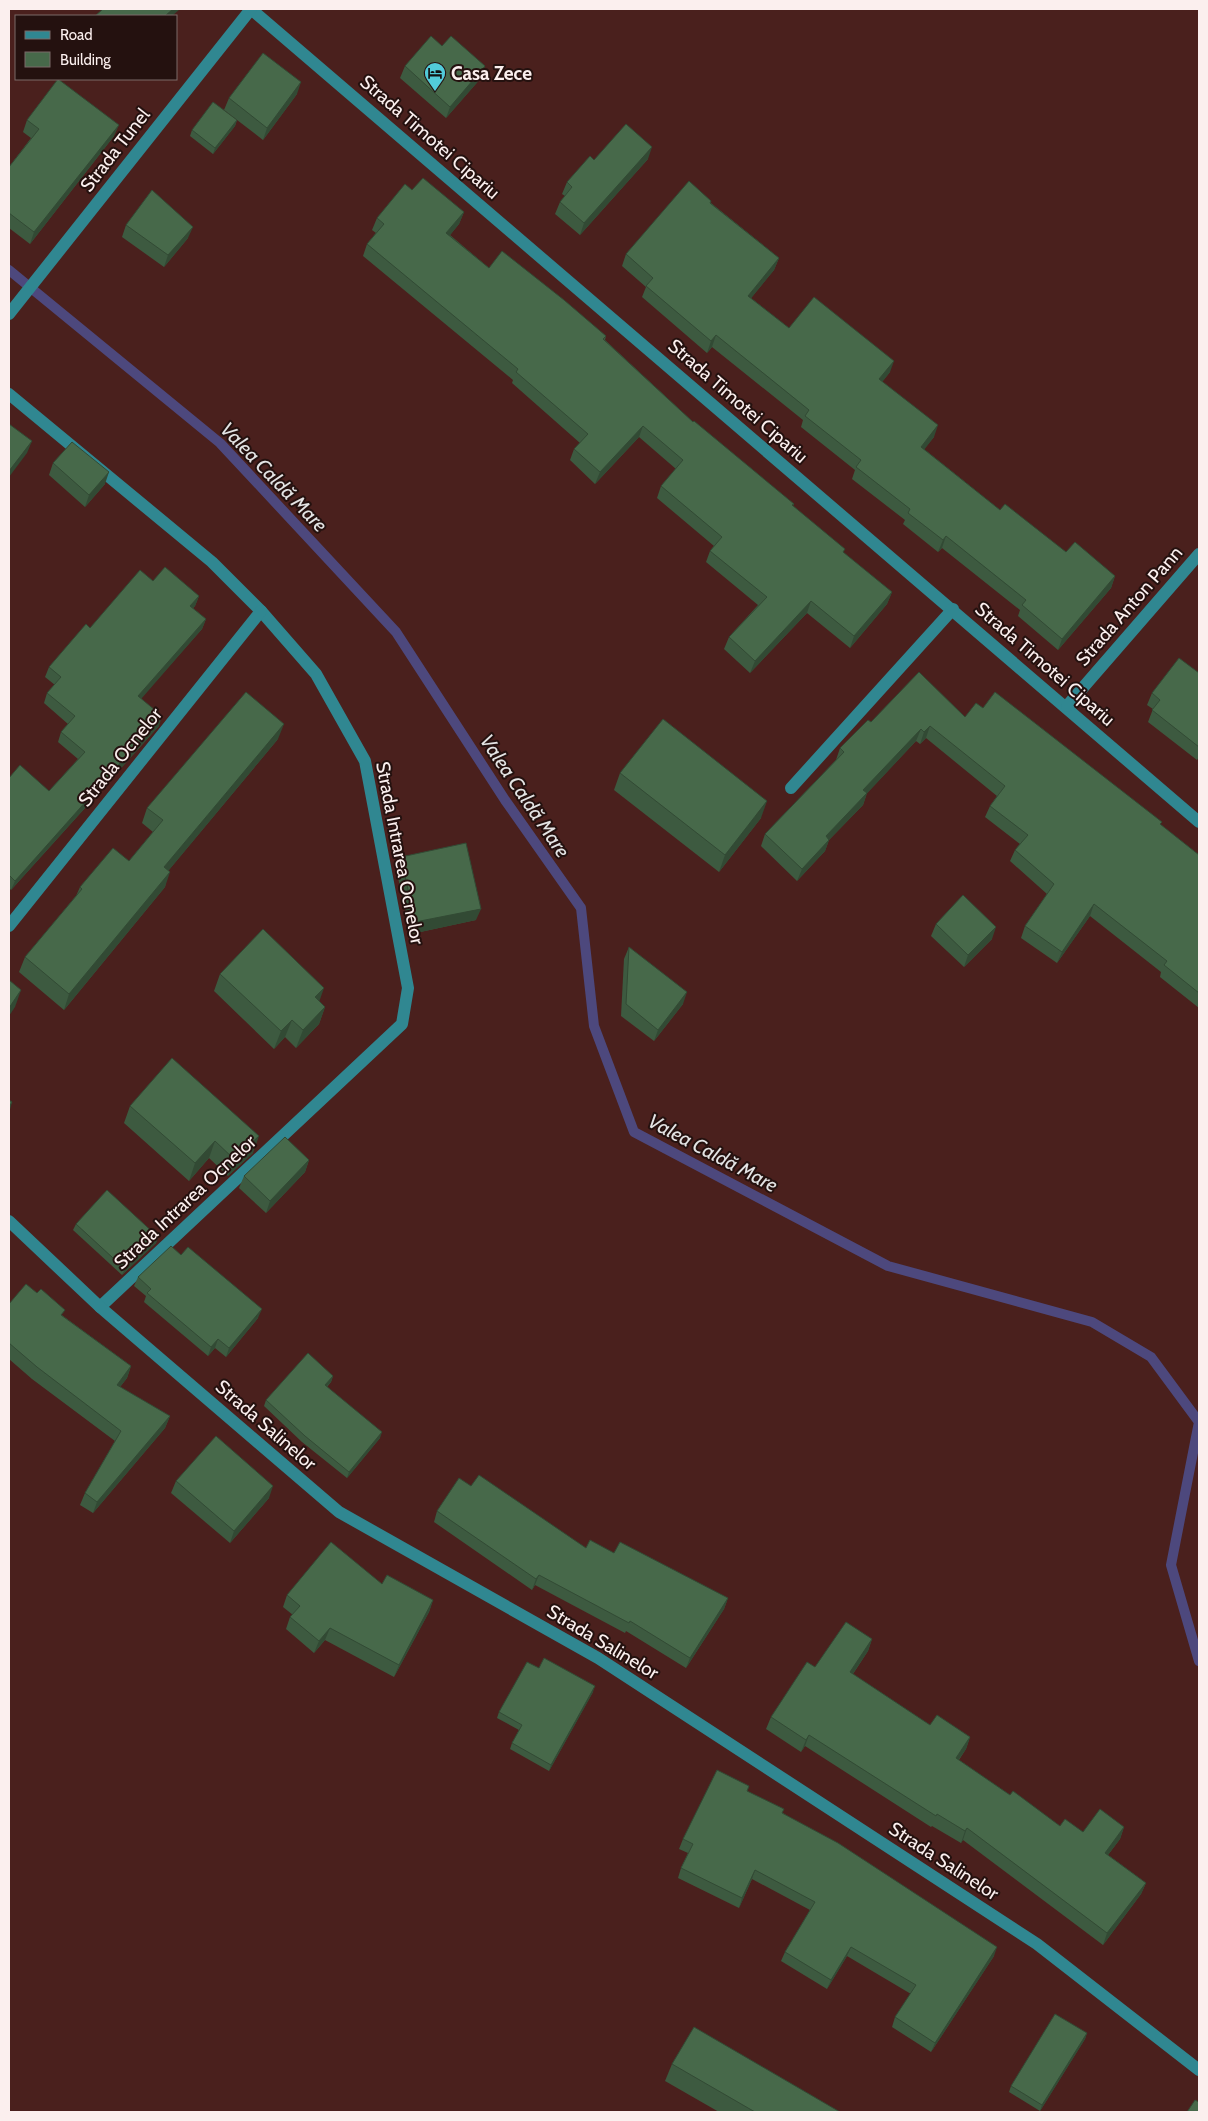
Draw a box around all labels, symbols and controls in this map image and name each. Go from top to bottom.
legend [15,15,178,80]
text: Road [60,26,93,44]
text: Building [60,51,111,69]
hotel icon: Casa Zece [423,61,447,92]
place label: Casa Zece [451,62,532,85]
street label: Strada Timotei Cipariu [355,70,505,204]
street label: Strada Tunel [75,103,155,196]
street label: Strada Timotei Cipariu [663,334,813,468]
water label: Valea Caldă Mare [216,417,332,537]
street label: Strada Anton Pann [1071,541,1187,671]
street label: Strada Timotei Cipariu [970,597,1120,731]
street label: Strada Ocnelor [73,703,167,811]
water label: Valea Caldă Mare [475,730,575,862]
street label: Strada Intrarea Ocnelor [371,760,429,946]
water label: Valea Caldă Mare [644,1109,782,1197]
street label: Strada Intrarea Ocnelor [109,1130,261,1274]
street label: Strada Salinelor [211,1375,321,1475]
street label: Strada Salinelor [543,1600,663,1684]
street label: Strada Salinelor [885,1817,1003,1905]

